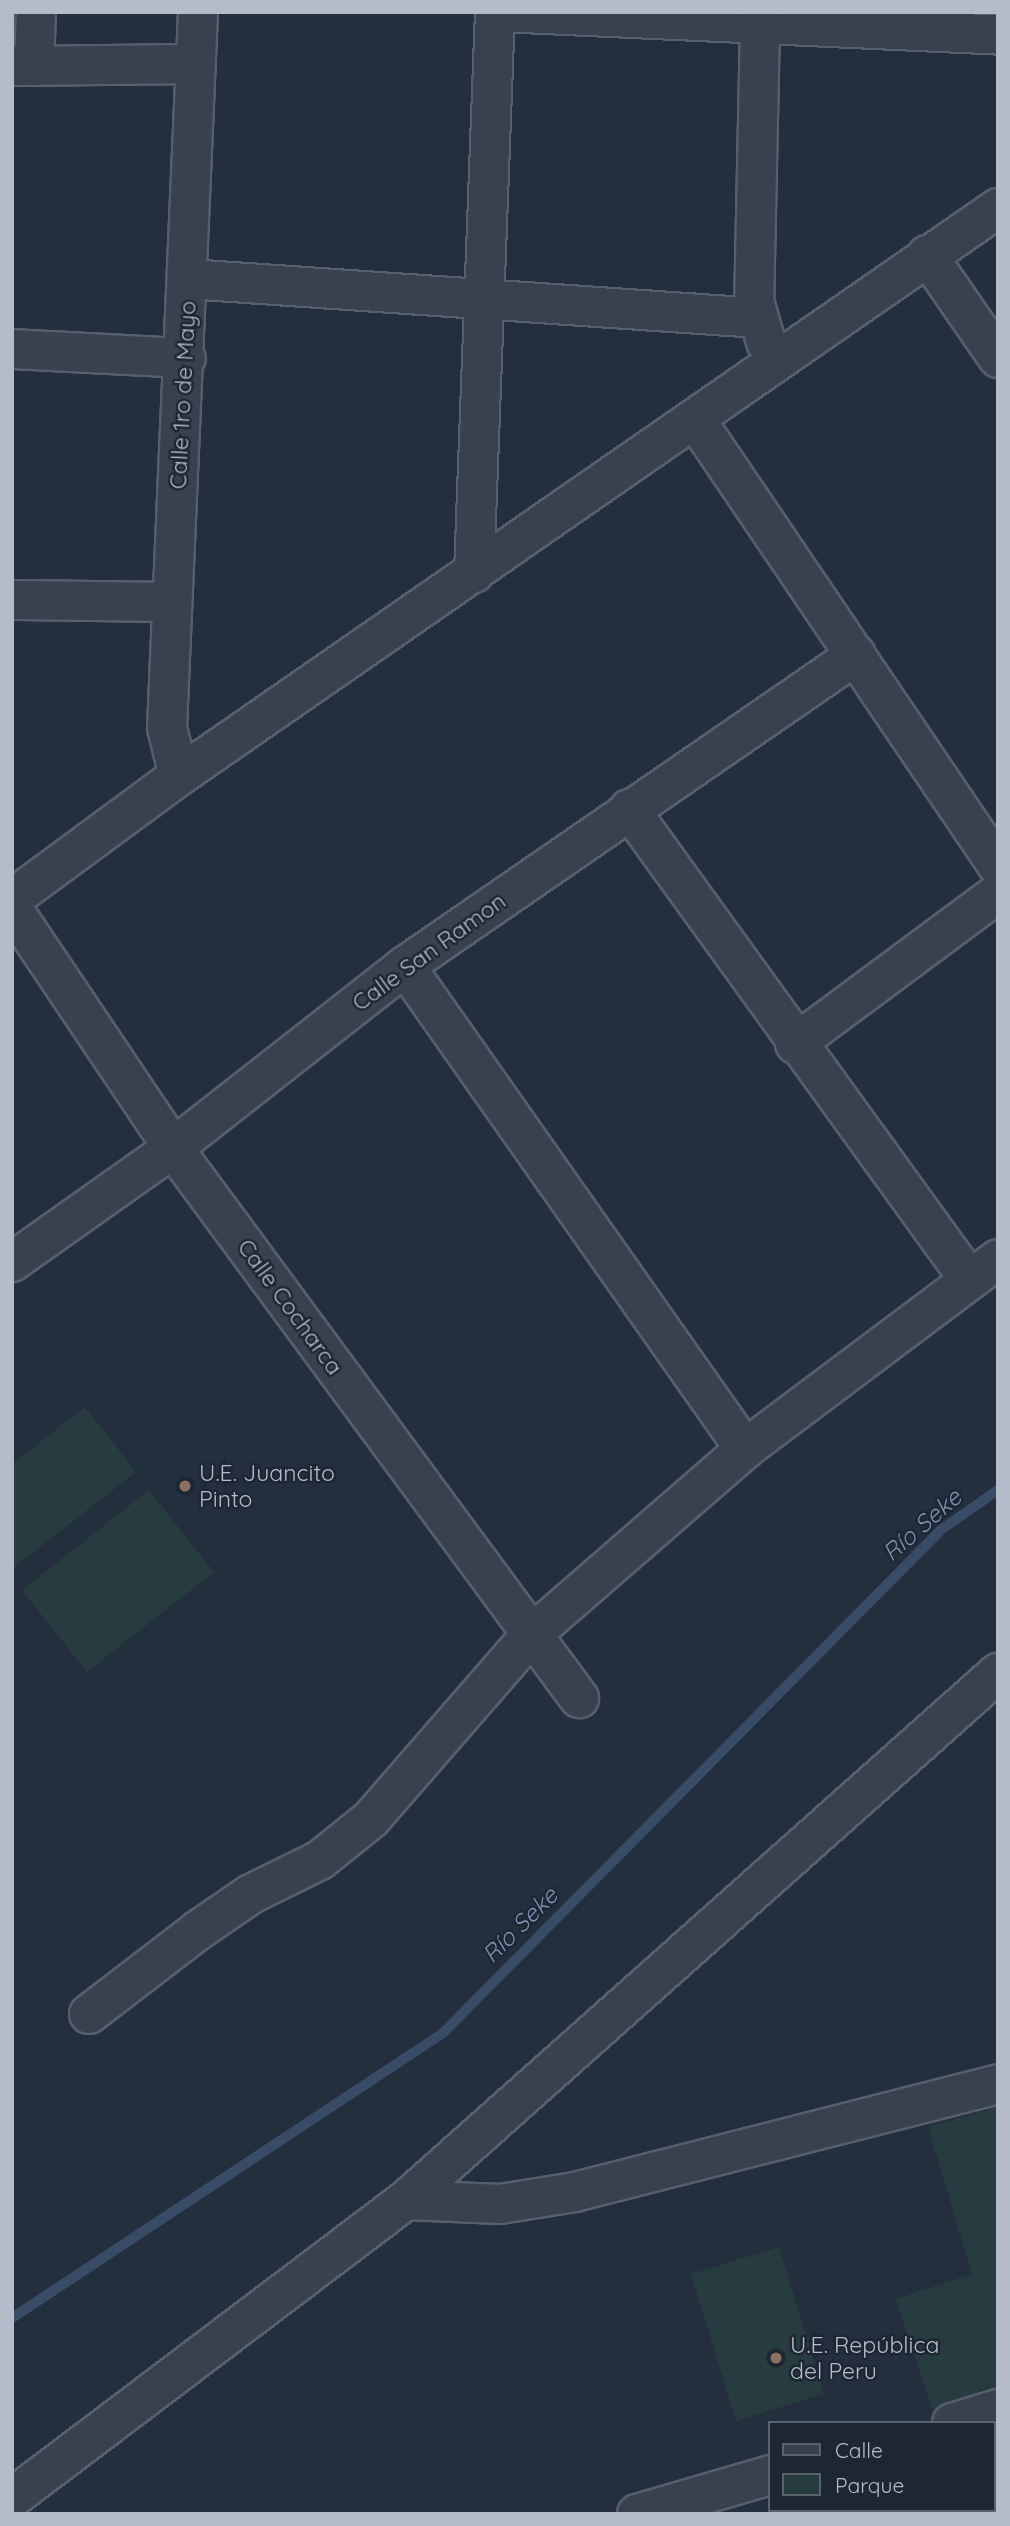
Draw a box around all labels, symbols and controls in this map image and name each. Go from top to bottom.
street label: Calle 1ro de Mayo [164,300,202,490]
street label: Calle San Ramon [347,887,511,1017]
street label: Calle Cocharca [232,1234,348,1380]
place label: U.E. Juancito Pinto [199,1459,335,1513]
marker: U.E. Juancito Pinto [177,1478,193,1494]
water label: Río Seke [877,1483,967,1567]
water label: Río Seke [476,1881,564,1969]
place label: U.E. República del Peru [790,2331,939,2385]
marker: U.E. República del Peru [768,2350,784,2366]
legend [768,2421,996,2512]
text: Calle [835,2437,883,2463]
text: Parque [835,2472,904,2498]

